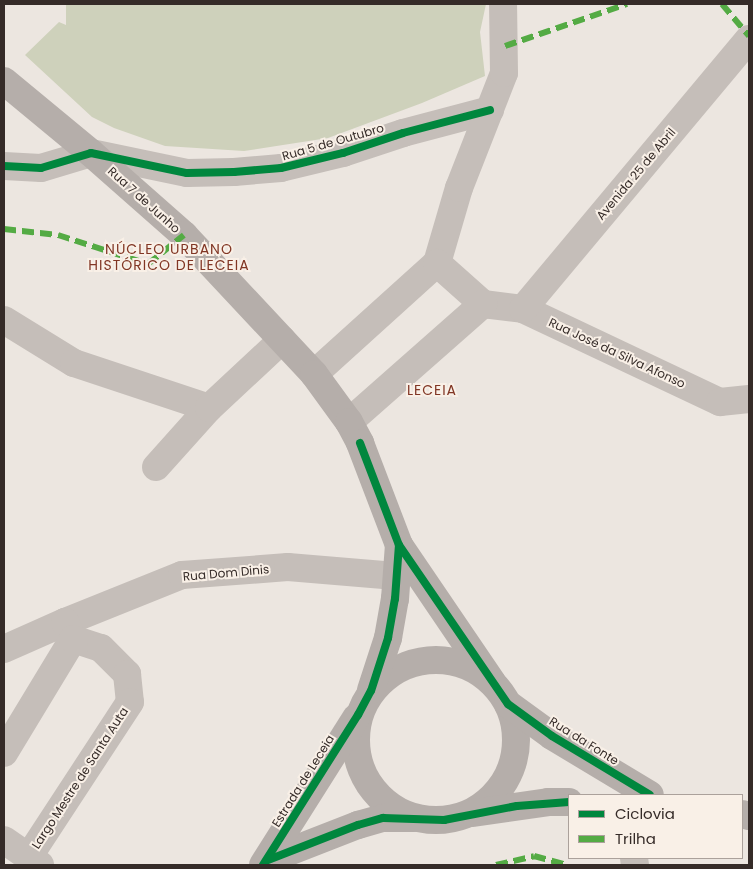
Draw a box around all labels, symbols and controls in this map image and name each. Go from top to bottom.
street label: Rua 5 de Outubro [280,121,386,163]
street label: Avenida 25 de Abril [593,125,679,223]
street label: Rua 7 de Junho [105,164,183,236]
district label: NÚCLEO URBANO HISTÓRICO DE LECEIA [86,241,252,274]
street label: Rua José da Silva Afonso [546,315,688,391]
district label: LECEIA [406,382,458,398]
street label: Rua Dom Dinis [182,562,270,584]
street label: Largo Mestre de Santa Auta [29,705,131,851]
street label: Rua da Fonte [547,714,621,768]
street label: Estrada de Leceia [269,732,337,830]
legend [568,794,743,859]
text: Ciclovia [615,803,675,824]
text: Trilha [615,828,656,849]

